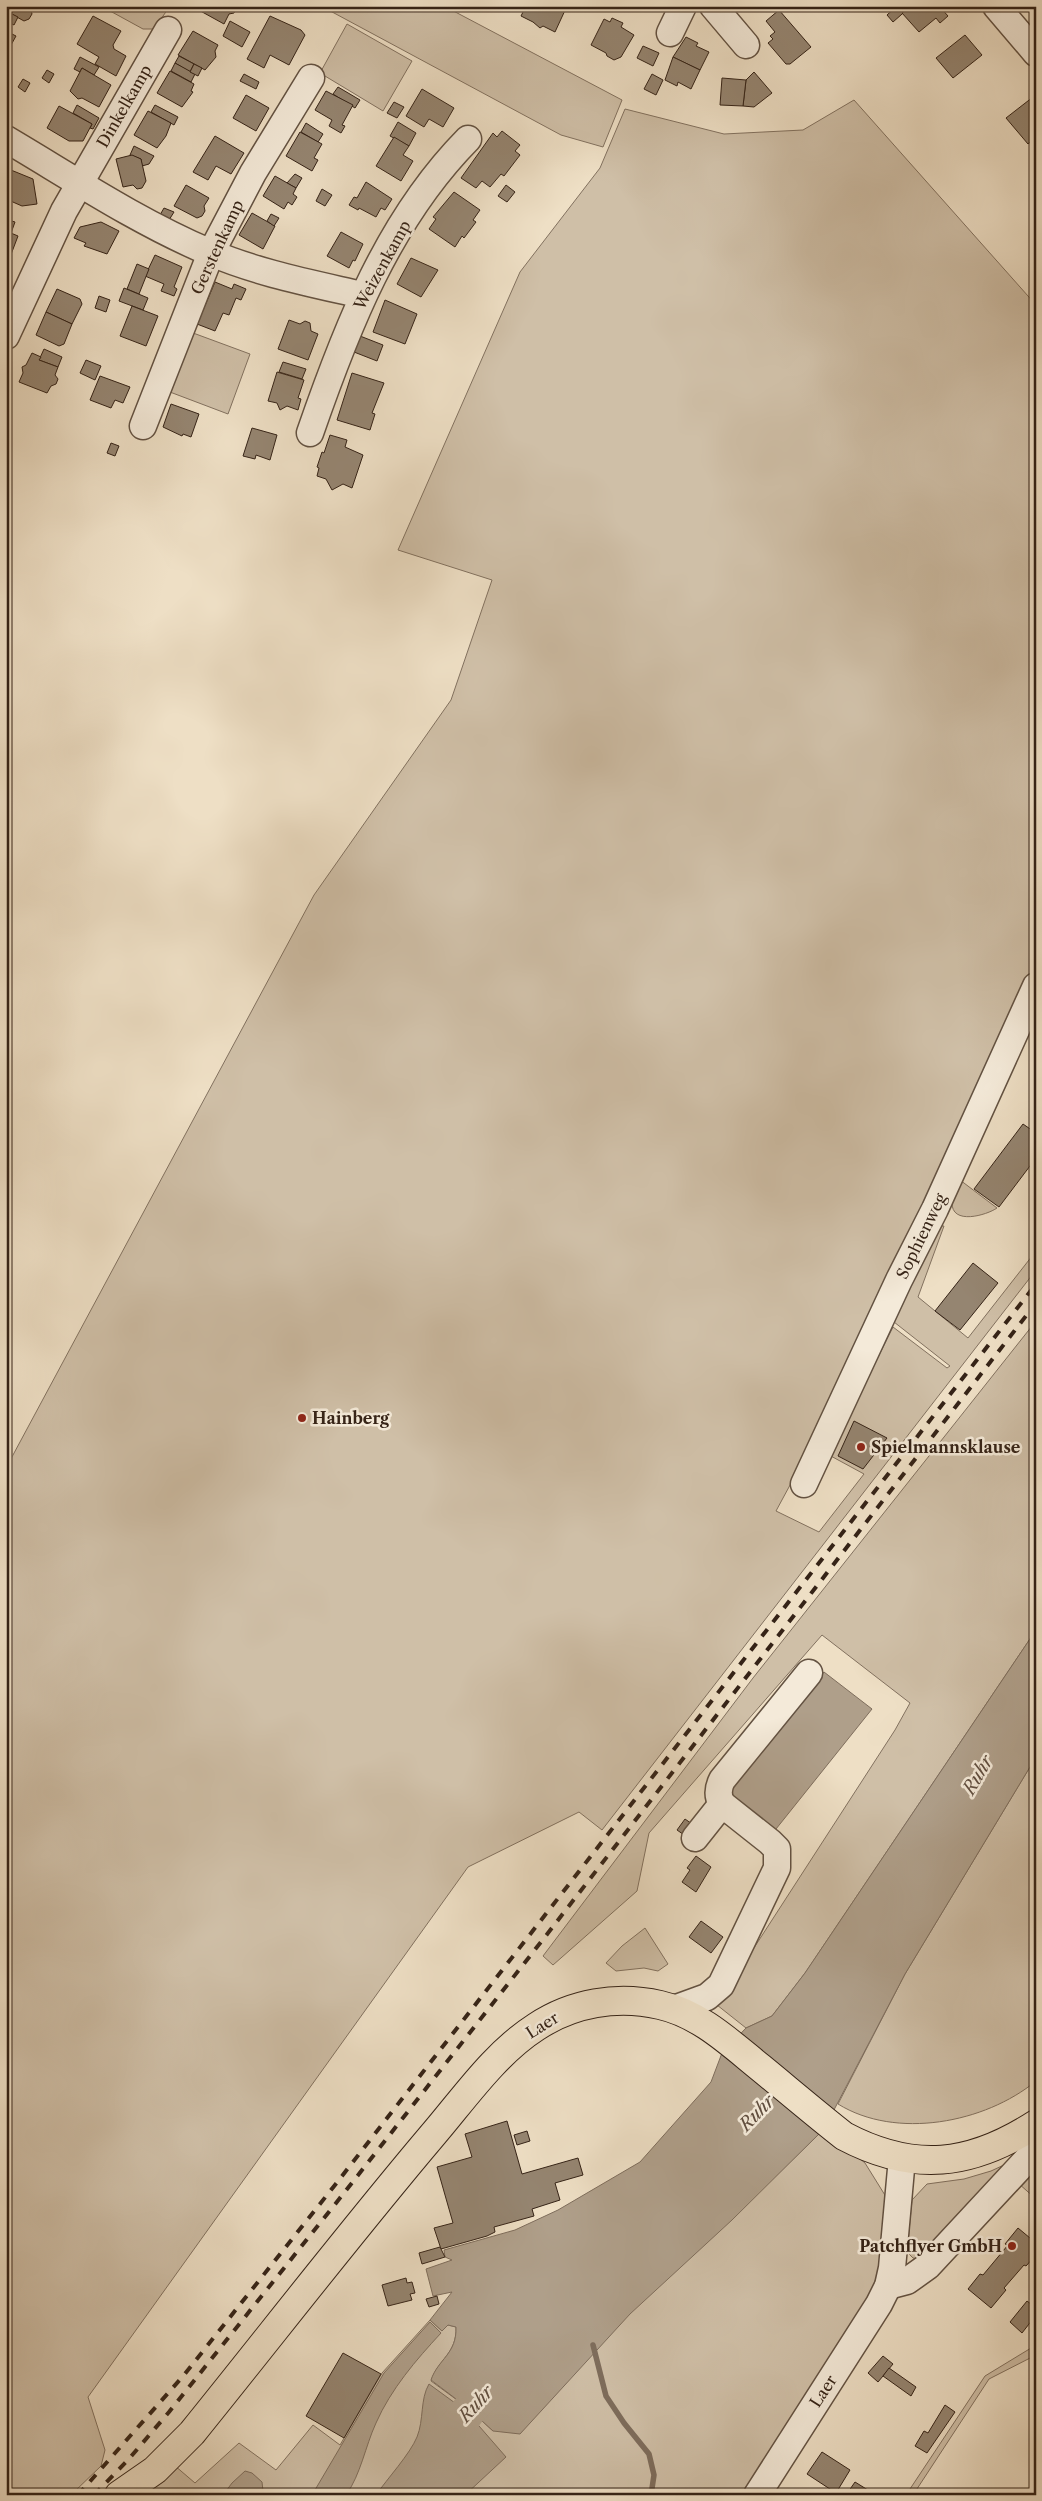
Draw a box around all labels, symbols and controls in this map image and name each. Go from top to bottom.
street label: Dinkelkamp [92,61,156,151]
street label: Gerstenkamp [186,196,248,298]
street label: Weizenkamp [349,217,415,314]
street label: Sophienweg [892,1189,951,1282]
place label: Hainberg [312,1408,390,1428]
marker: Hainberg [296,1412,308,1424]
place label: Spielmannsklause [871,1437,1021,1457]
marker: Spielmannsklause [855,1441,867,1453]
water label: Ruhr [957,1750,999,1800]
street label: Laer [522,2007,562,2043]
water label: Ruhr [733,2089,780,2137]
place label: Patchflyer GmbH [859,2236,1002,2256]
marker: Patchflyer GmbH [1006,2240,1018,2252]
street label: Laer [805,2371,841,2411]
water label: Ruhr [453,2380,499,2428]

